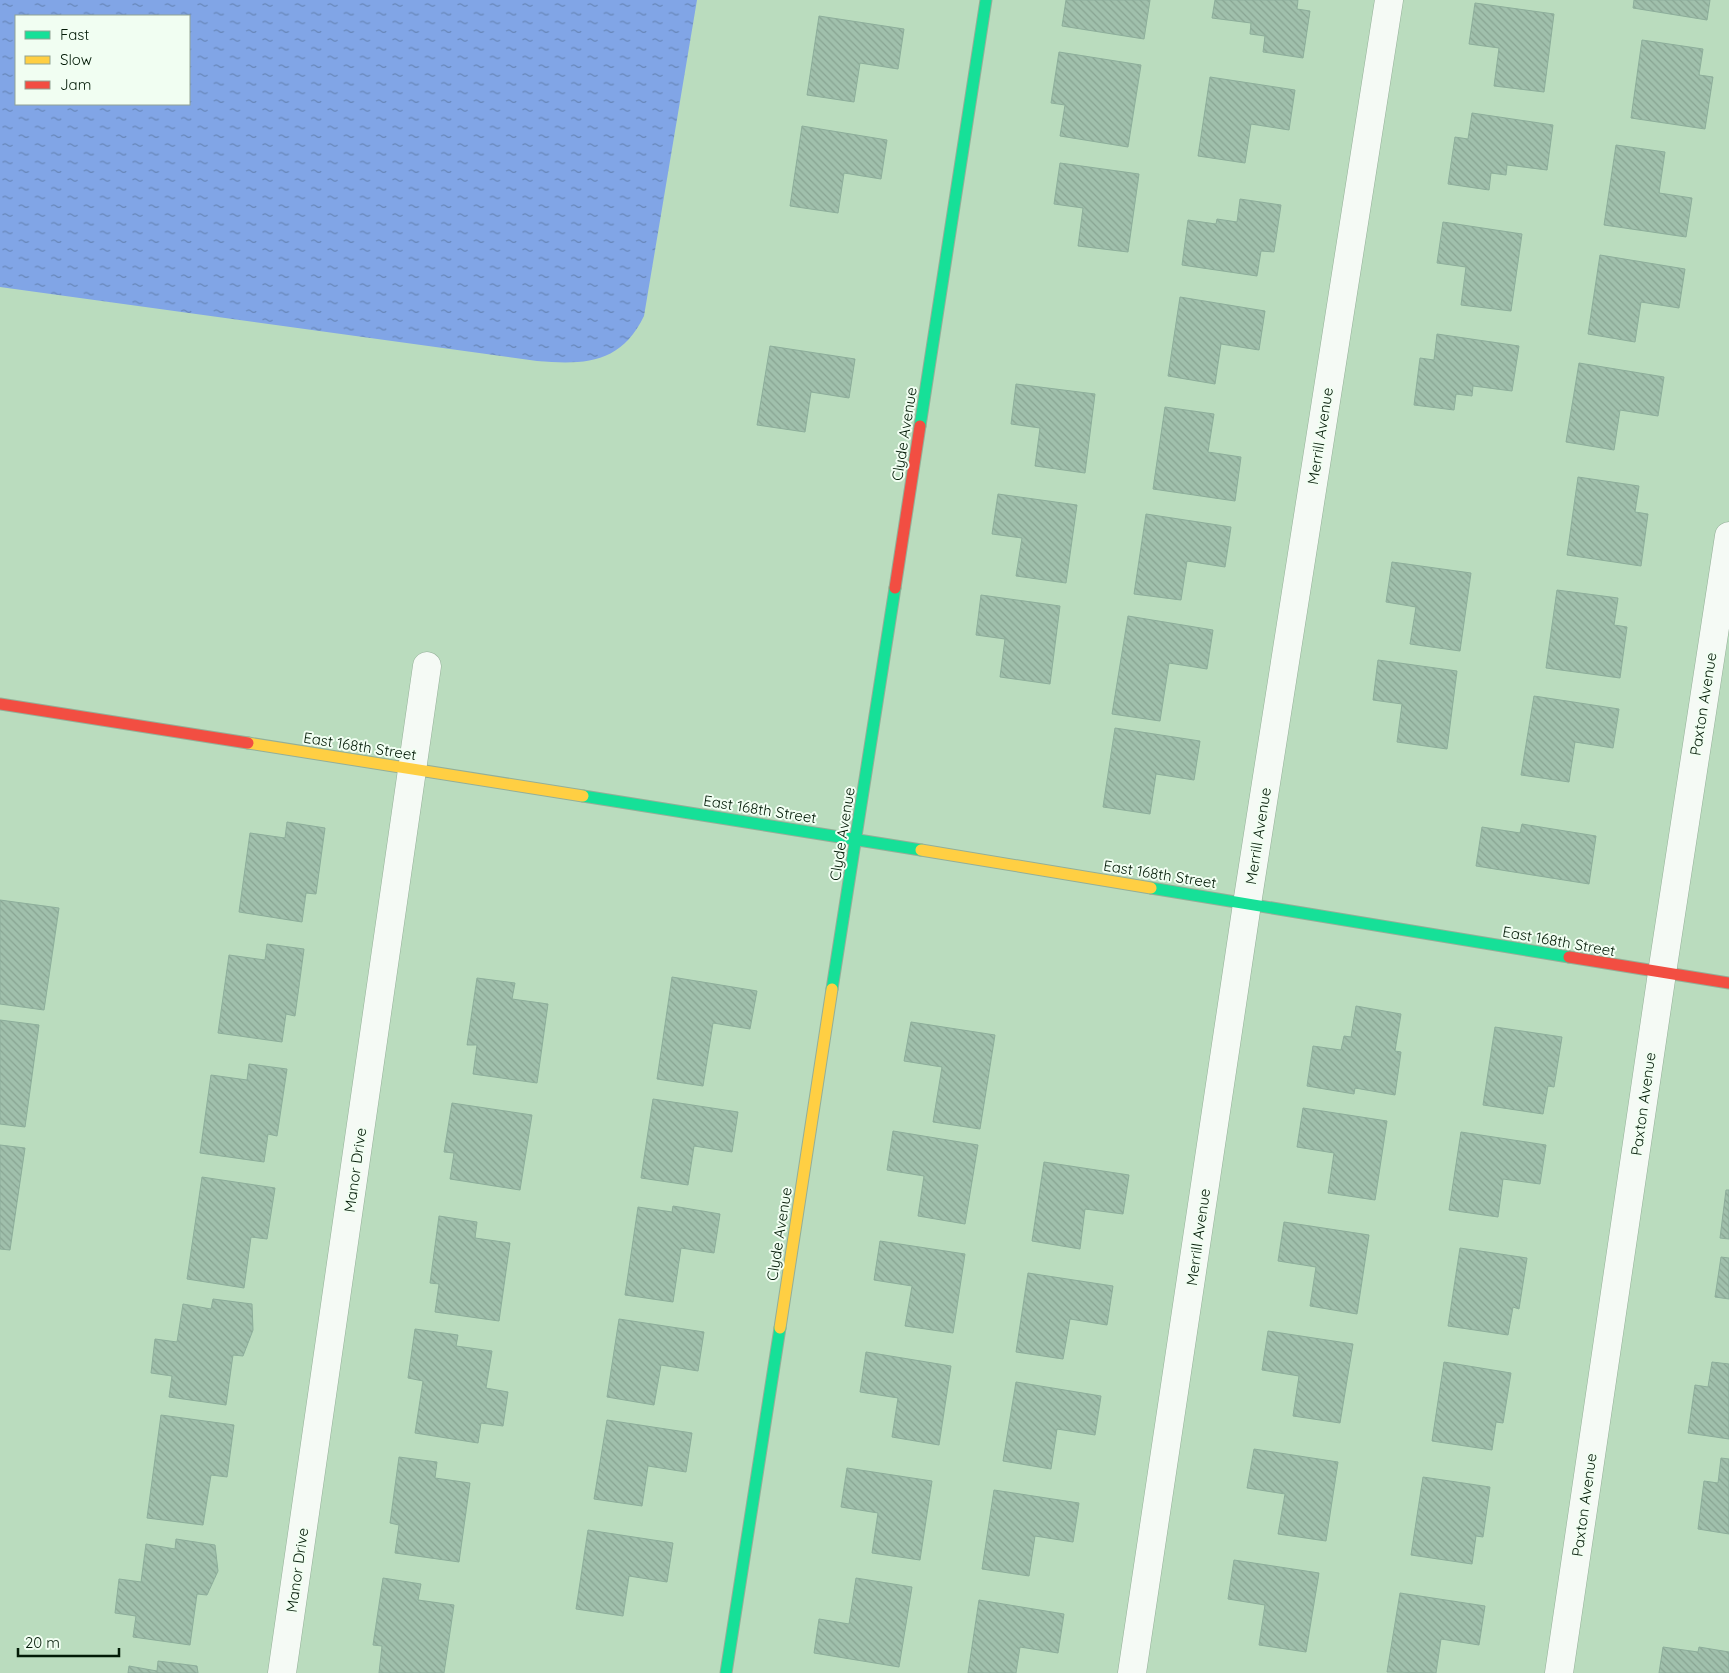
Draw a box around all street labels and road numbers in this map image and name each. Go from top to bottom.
street label: Clyde Avenue [887,386,921,482]
street label: Merrill Avenue [1303,386,1337,486]
street label: Paxton Avenue [1685,651,1721,757]
street label: East 168th Street [302,728,418,764]
street label: Clyde Avenue [825,786,859,882]
street label: Merrill Avenue [1241,786,1275,886]
street label: East 168th Street [702,791,818,827]
street label: East 168th Street [1102,856,1218,892]
street label: East 168th Street [1501,922,1617,960]
street label: Paxton Avenue [1626,1051,1660,1157]
street label: Manor Drive [340,1126,370,1214]
street label: Clyde Avenue [762,1186,796,1282]
street label: Merrill Avenue [1182,1187,1214,1287]
street label: Paxton Avenue [1567,1452,1601,1558]
street label: Manor Drive [282,1526,312,1614]

